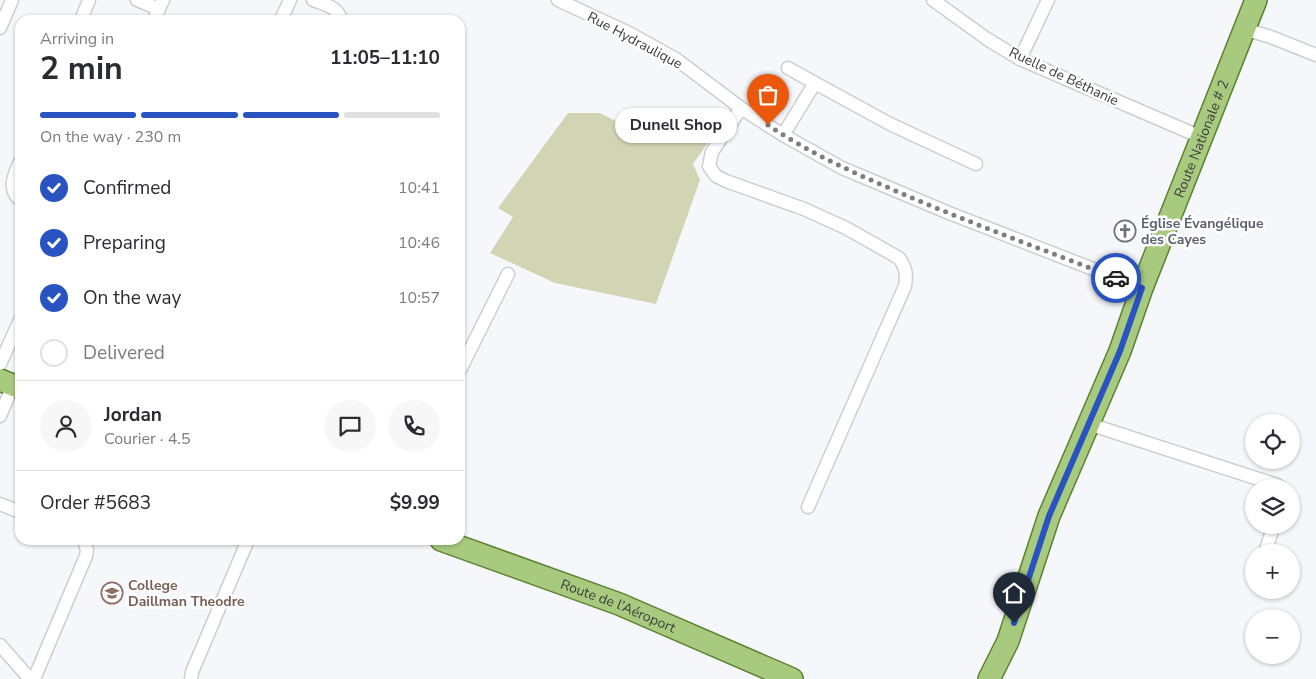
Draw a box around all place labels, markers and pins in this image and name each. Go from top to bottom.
pin [747,74,789,125]
callout: Dunell Shop [616,108,738,142]
place label: Église Évangélique des Cayes [1141,214,1264,249]
church icon: Église Évangélique des Cayes [1113,219,1137,243]
pin [993,572,1035,623]
place label: College Daillman Theodre [128,576,245,611]
school or university icon: College Daillman Theodre [100,581,124,605]

